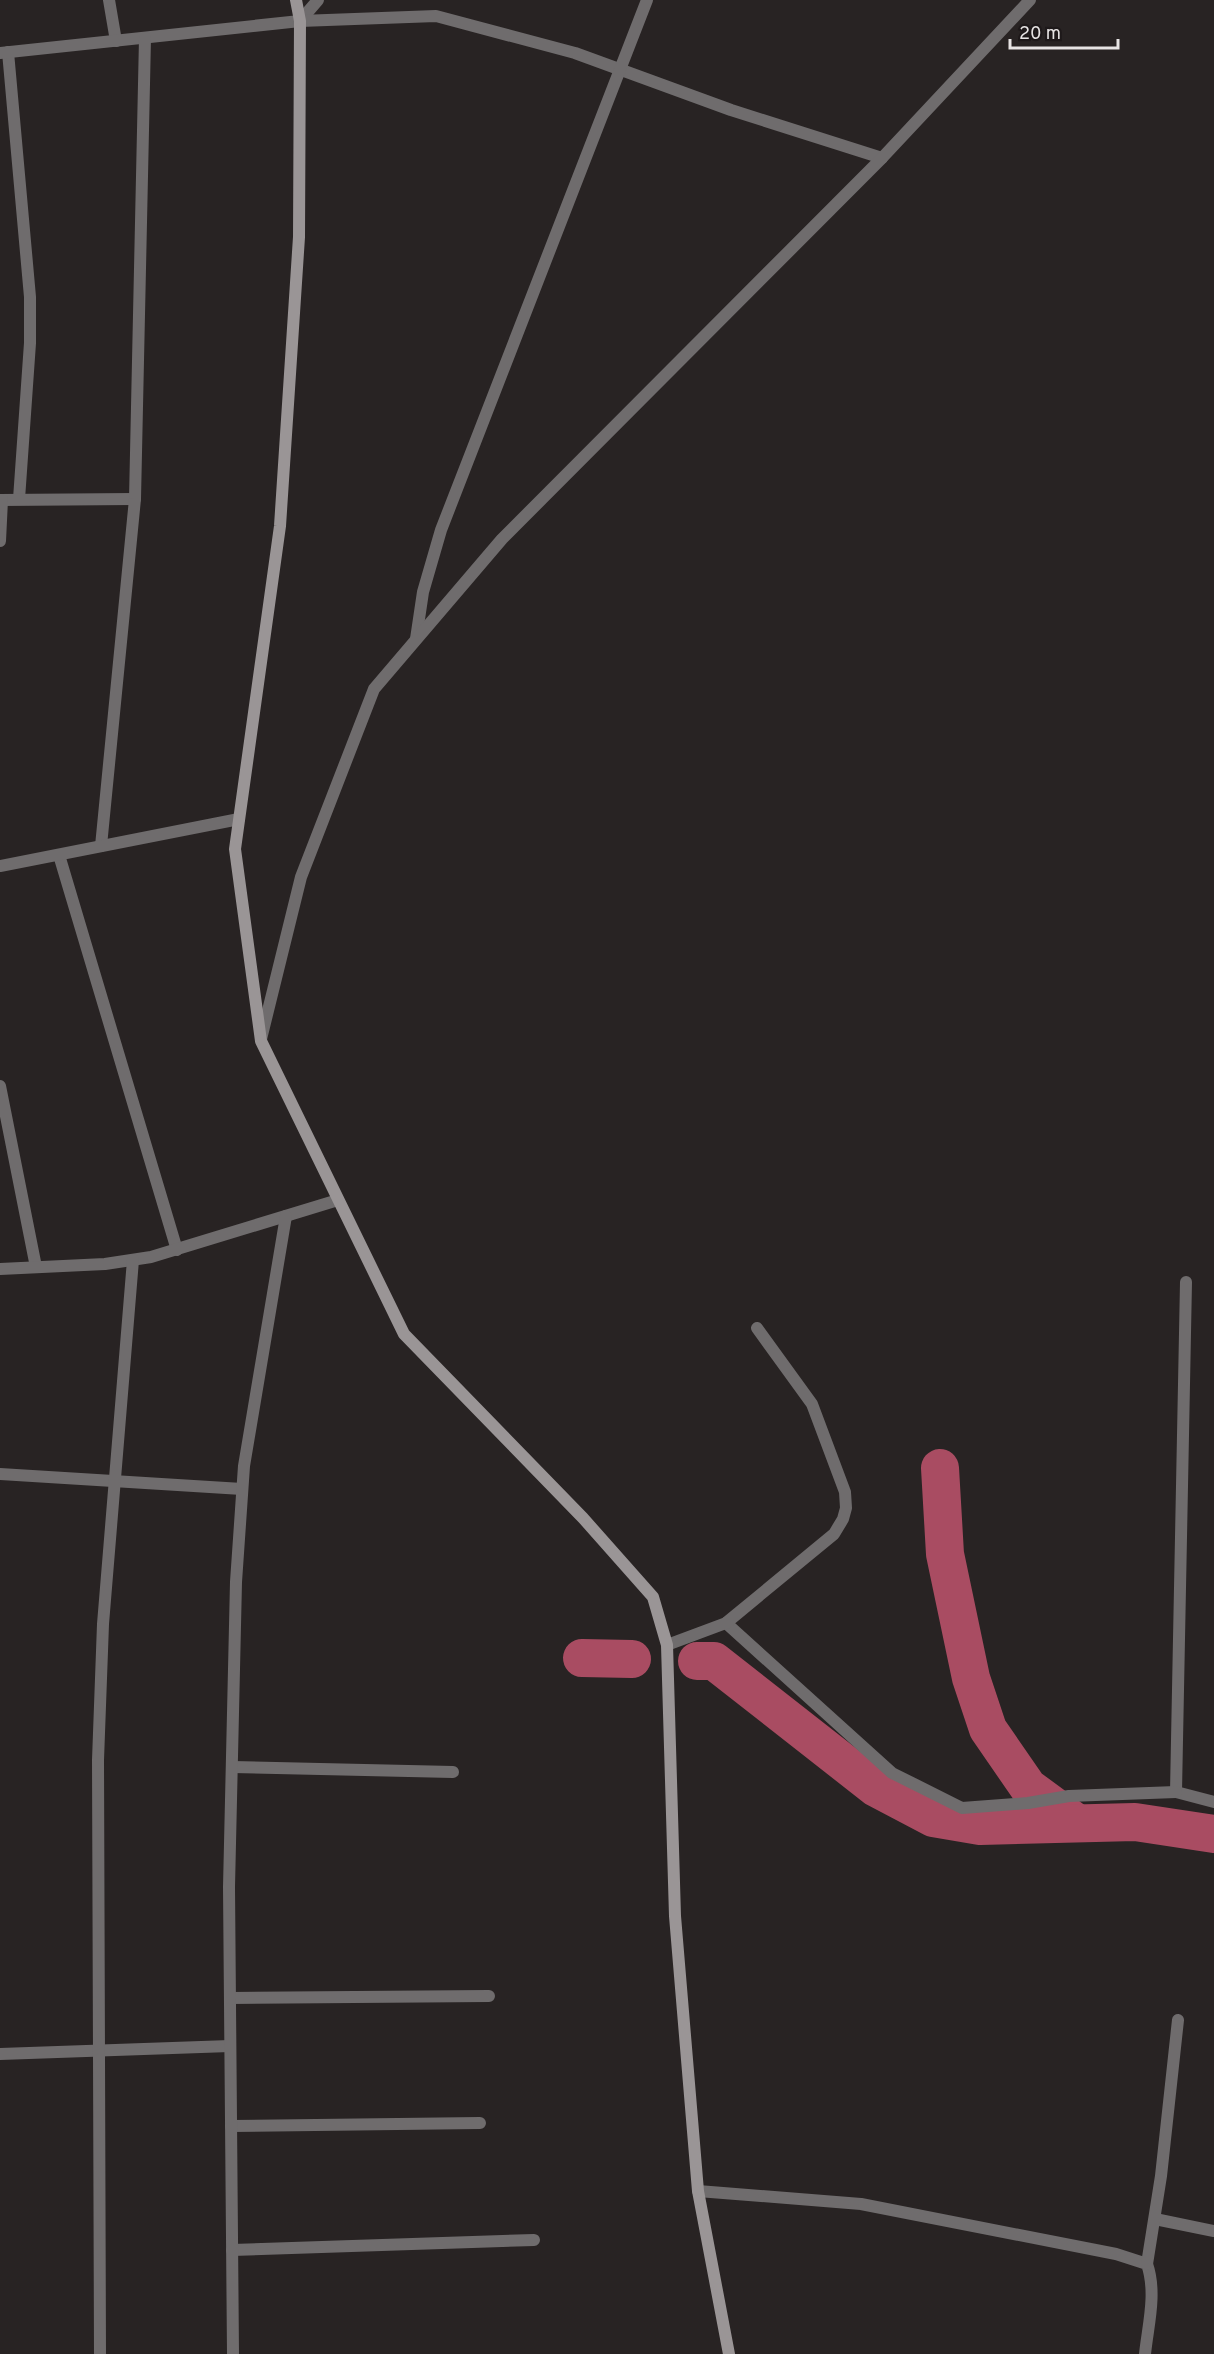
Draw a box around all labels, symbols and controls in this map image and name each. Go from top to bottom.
scale bar [1010,12,1118,50]
text: 20 m [1019,23,1061,46]

